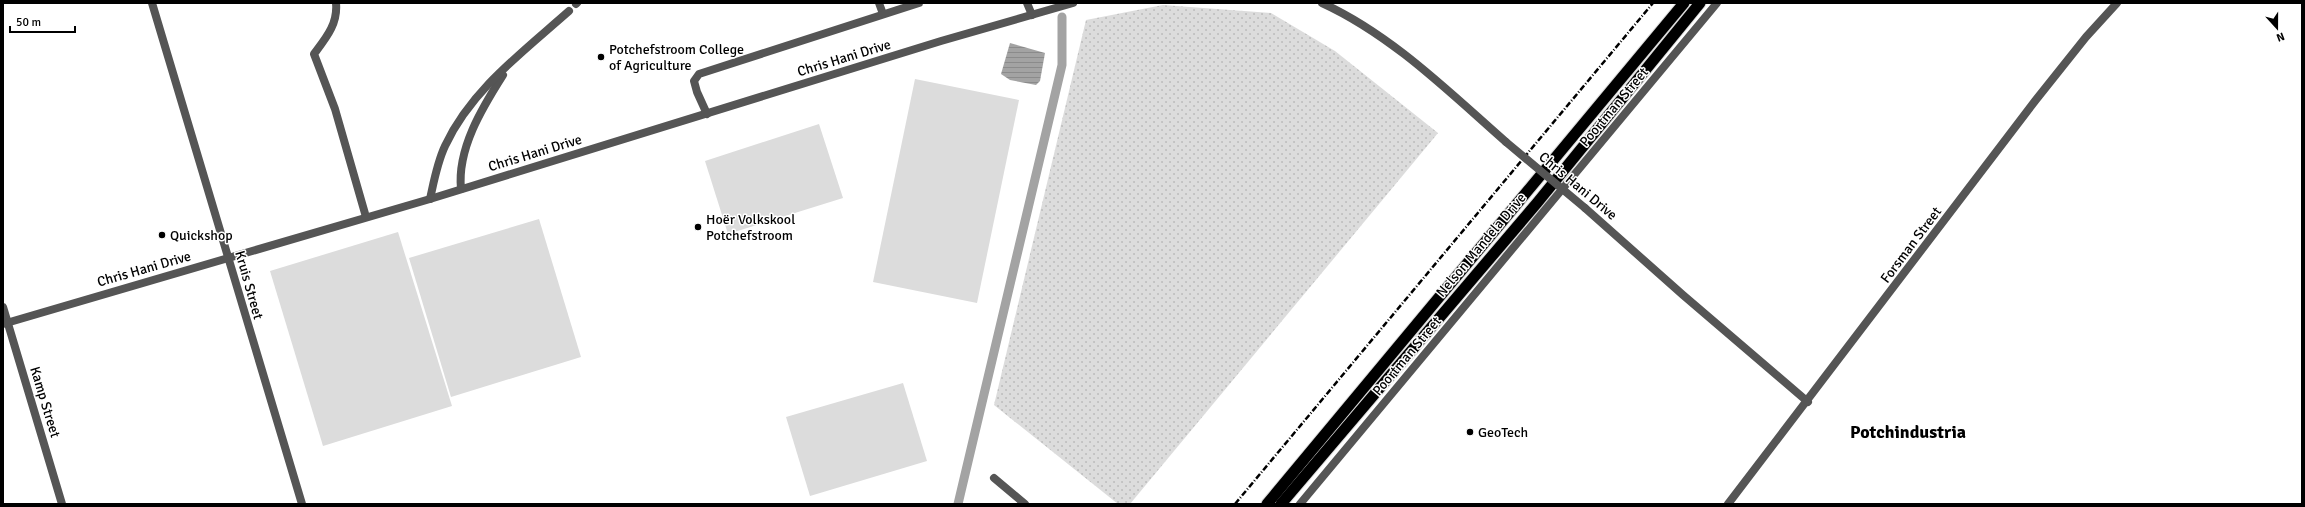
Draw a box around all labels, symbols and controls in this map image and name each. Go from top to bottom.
scale bar [10,8,75,34]
north arrow [2257,8,2297,48]
text: 50 m [16,15,41,30]
text: N [2275,29,2286,44]
street label: Chris Hani Drive [795,36,893,80]
place label: Potchefstroom College of Agriculture [609,41,744,74]
marker: Potchefstroom College of Agriculture [596,52,606,62]
street label: Poortman Street [1576,64,1652,150]
street label: Chris Hani Drive [486,131,584,175]
street label: Chris Hani Drive [1535,148,1621,224]
street label: Nelson Mandela Drive [1432,189,1530,301]
street label: Forsman Street [1877,204,1945,286]
place label: Hoër Volkskool Potchefstroom [706,211,795,244]
marker: Hoër Volkskool Potchefstroom [693,222,703,232]
place label: Quickshop [170,227,233,244]
marker: Quickshop [157,230,167,240]
street label: Chris Hani Drive [95,247,193,291]
street label: Kruis Street [231,249,267,321]
street label: Poortman Street [1369,313,1445,399]
street label: Kamp Street [26,364,64,440]
district label: Potchindustria [1850,421,1966,443]
place label: GeoTech [1478,424,1528,441]
marker: GeoTech [1465,427,1475,437]

